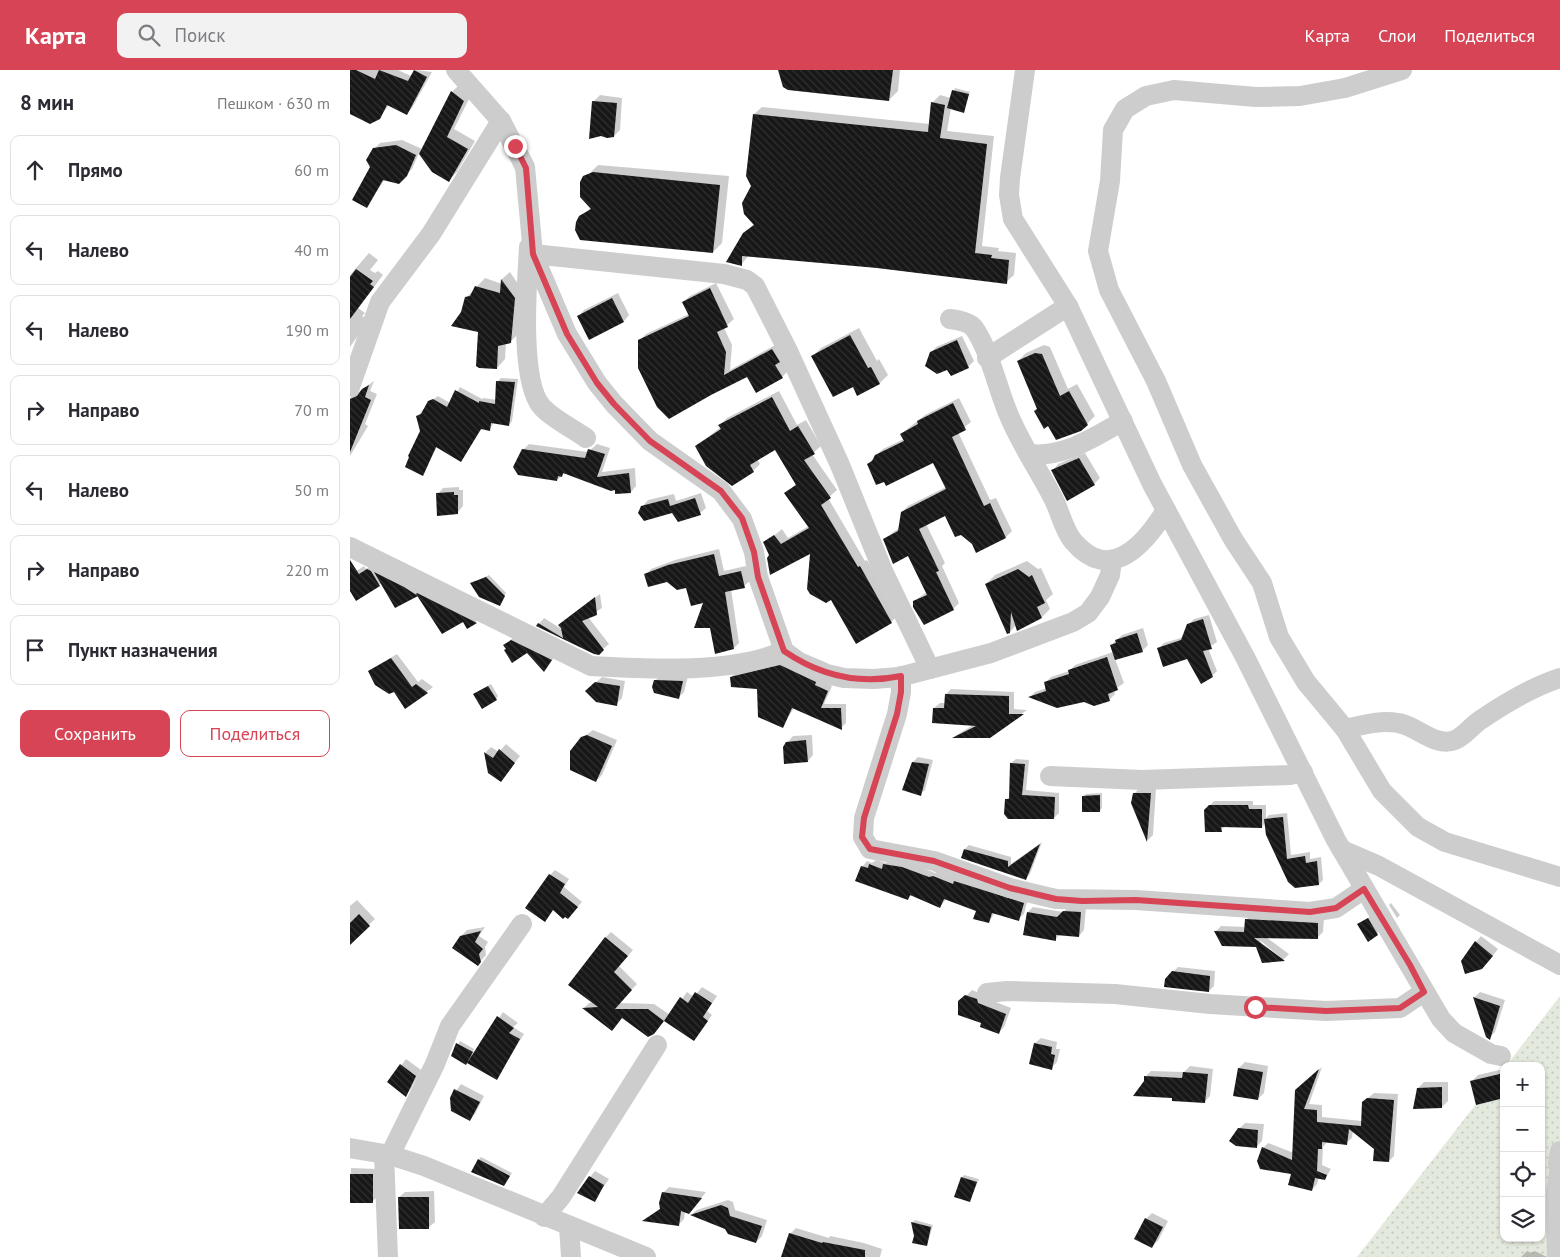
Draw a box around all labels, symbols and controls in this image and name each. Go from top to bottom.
search box [117,13,467,58]
text: Карта [25,20,87,51]
icon: search [135,21,163,49]
text: Поиск [175,23,225,47]
text: Карта [1305,24,1350,47]
text: Слои [1378,24,1416,47]
text: Поделиться [1444,24,1535,47]
text: 8 мин [20,89,74,116]
text: Пешком · 630 m [217,93,330,113]
route end [504,135,527,158]
icon: ahead [21,156,49,184]
text: Прямо [68,158,123,182]
text: 60 m [294,160,329,180]
icon: left [21,236,49,264]
text: Налево [68,238,129,262]
text: 40 m [294,240,329,260]
icon: left [21,316,49,344]
text: Налево [68,318,129,342]
text: 190 m [286,320,329,340]
icon: right [21,396,49,424]
text: Направо [68,398,139,422]
text: 70 m [294,400,329,420]
icon: left [21,476,49,504]
text: Налево [68,478,129,502]
text: 50 m [294,480,329,500]
icon: right [21,556,49,584]
text: Направо [68,558,139,582]
text: 220 m [286,560,329,580]
icon: arrive [21,636,49,664]
text: Пункт назначения [68,638,218,662]
button: Сохранить [20,710,170,757]
button: Поделиться [180,710,330,757]
route start [1244,996,1267,1019]
map controls [1500,1062,1545,1242]
button: + [1500,1062,1545,1107]
button: − [1500,1107,1545,1152]
button: locate [1500,1152,1545,1197]
button: layers [1500,1197,1545,1242]

